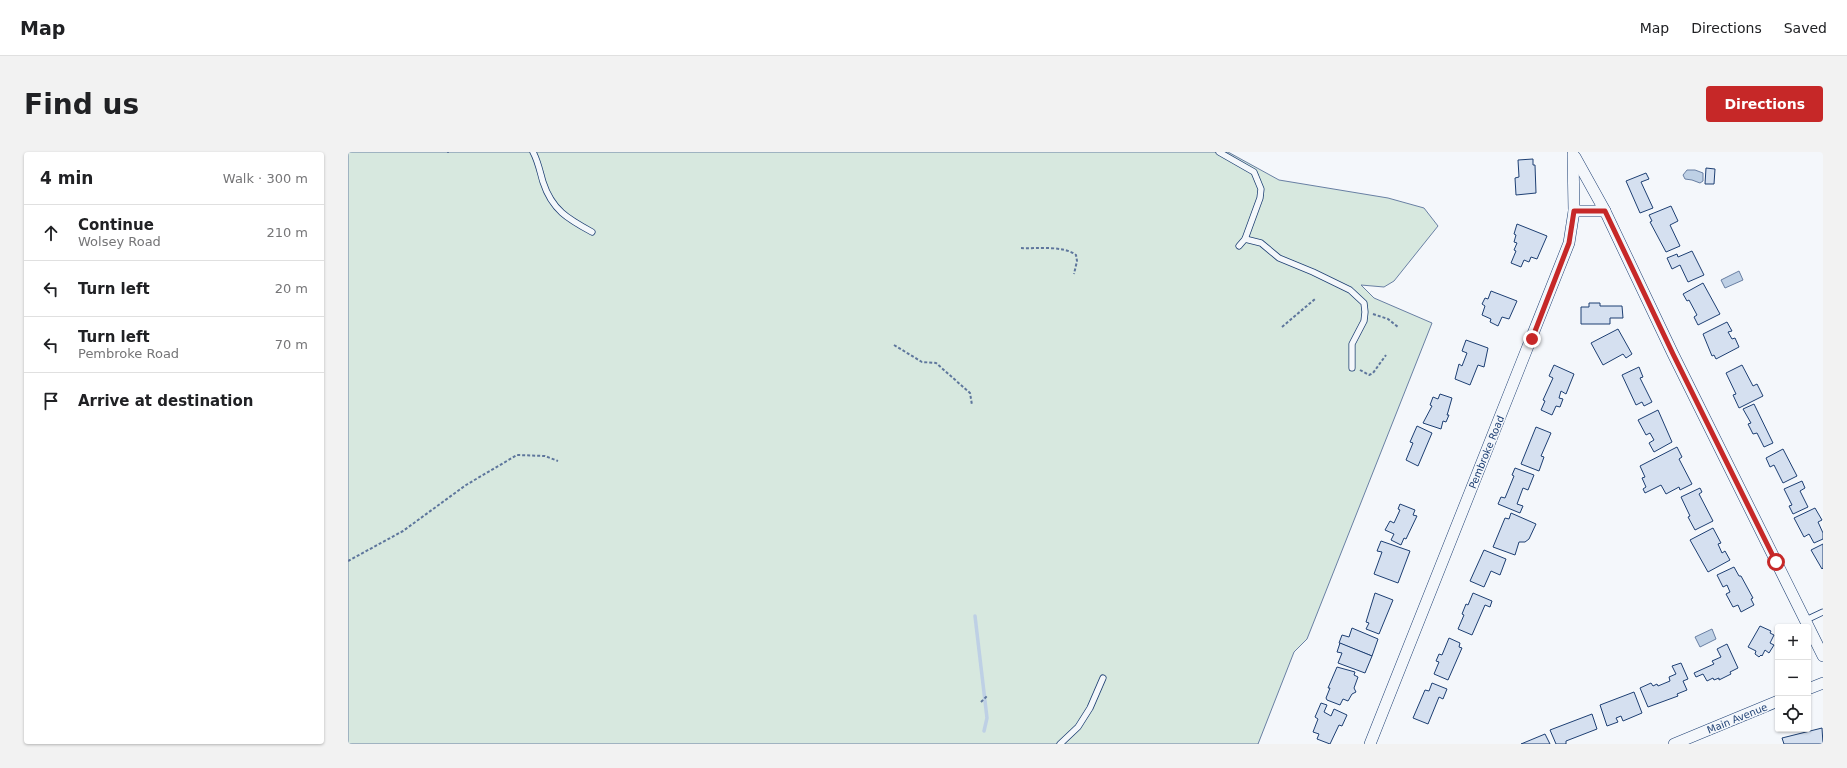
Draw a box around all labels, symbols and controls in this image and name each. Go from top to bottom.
text: Map [20,17,65,39]
text: Map [1640,20,1669,36]
text: Directions [1691,20,1762,36]
text: Saved [1784,20,1827,36]
button: Directions [1706,86,1823,122]
text: Find us [24,88,139,121]
text: 4 min [40,168,93,188]
text: Walk · 300 m [223,171,308,186]
text: Continue [78,216,154,234]
icon: ahead [40,222,62,244]
text: 210 m [266,225,308,240]
text: Wolsey Road [78,234,161,249]
icon: left [40,278,62,300]
text: Turn left [78,280,150,298]
text: 20 m [275,281,308,296]
text: Turn left [78,328,150,346]
route end [1523,330,1541,348]
icon: left [40,334,62,356]
text: 70 m [275,337,308,352]
text: Pembroke Road [78,346,179,361]
icon: arrive [40,390,62,412]
text: Arrive at destination [78,392,253,410]
street label: Pembroke Road [1467,414,1506,490]
route start [1767,553,1785,571]
map controls [1775,624,1811,732]
button: + [1775,624,1811,660]
button: − [1775,660,1811,696]
button: locate [1775,696,1811,732]
street label: Main Avenue [1705,701,1769,736]

